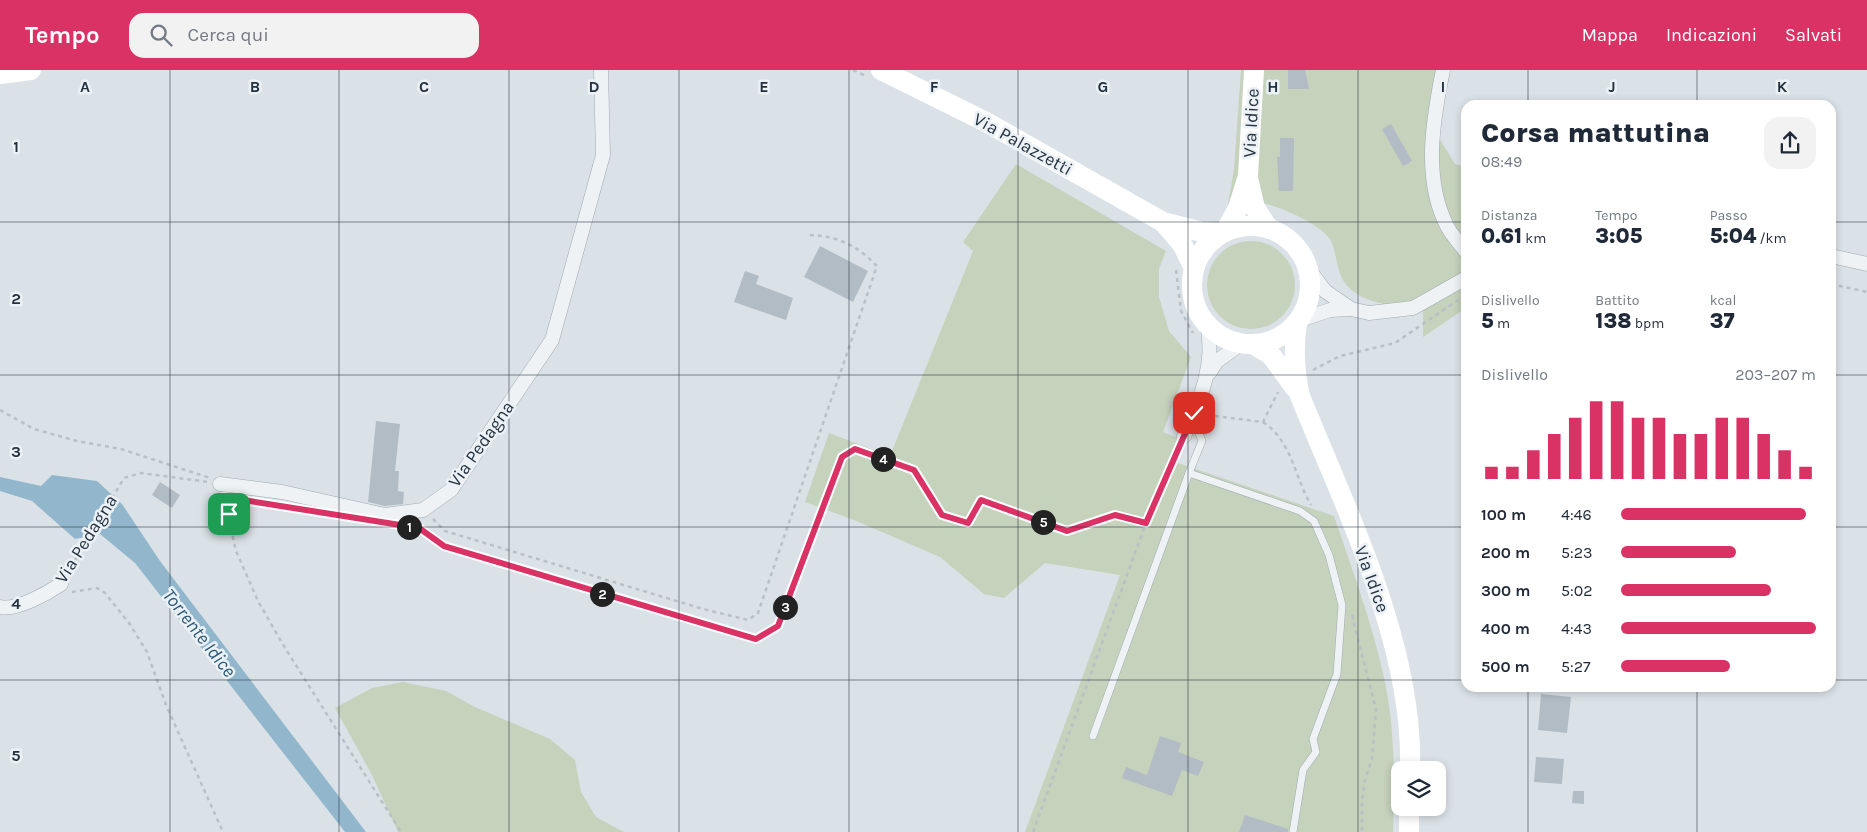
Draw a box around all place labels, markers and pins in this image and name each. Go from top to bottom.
pin [1173,392,1215,434]
pin: 4 [870,446,896,472]
pin [208,493,250,535]
pin: 5 [1030,510,1056,534]
pin: 1 [396,514,422,540]
pin: 2 [590,582,614,606]
pin: 3 [772,594,798,620]

